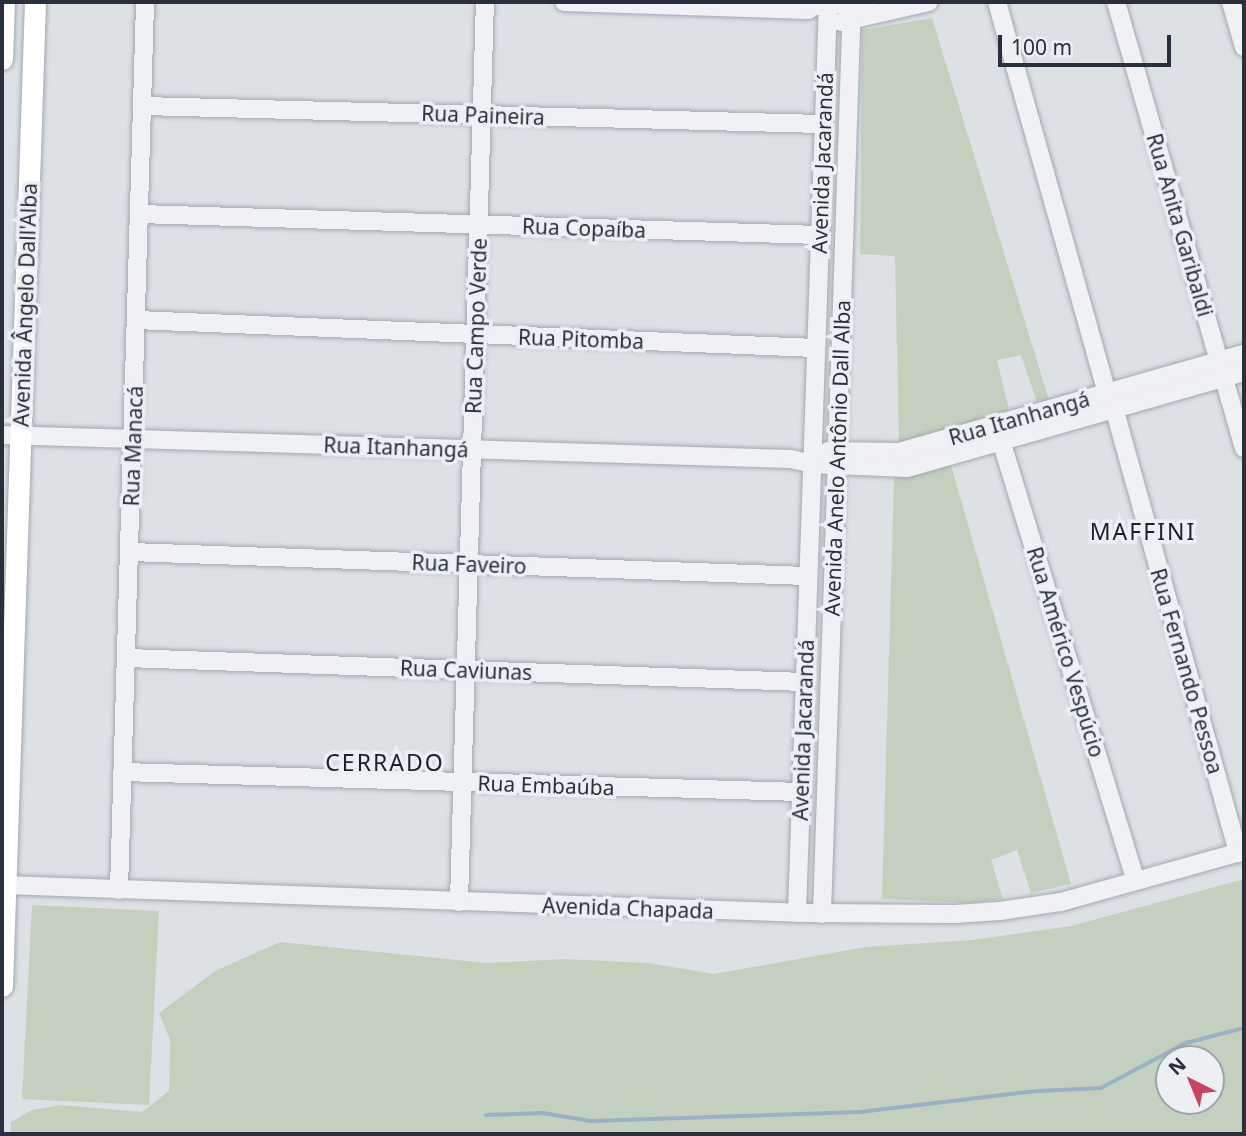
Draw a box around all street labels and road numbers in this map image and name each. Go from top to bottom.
street label: Avenida Jacarandá [806,72,838,254]
street label: Rua Paineira [421,100,545,130]
street label: Rua Anita Garibaldi [1142,130,1218,320]
street label: Avenida Ângelo Dall'Alba [8,183,42,427]
street label: Rua Copaíba [522,213,646,243]
street label: Rua Campo Verde [460,238,492,414]
street label: Avenida Anelo Antônio Dall Alba [819,299,855,617]
street label: Rua Pitomba [518,324,644,354]
street label: Rua Manacá [118,385,148,507]
street label: Rua Itanhangá [946,386,1092,450]
street label: Rua Itanhangá [323,432,469,462]
street label: Rua Américo Vespúcio [1022,544,1110,760]
street label: Rua Faveiro [411,549,527,579]
street label: Rua Fernando Pessoa [1146,565,1228,777]
street label: Avenida Jacarandá [787,639,819,821]
street label: Rua Caviunas [399,655,533,685]
street label: Rua Embaúba [477,770,615,800]
street label: Avenida Chapada [542,892,714,924]

